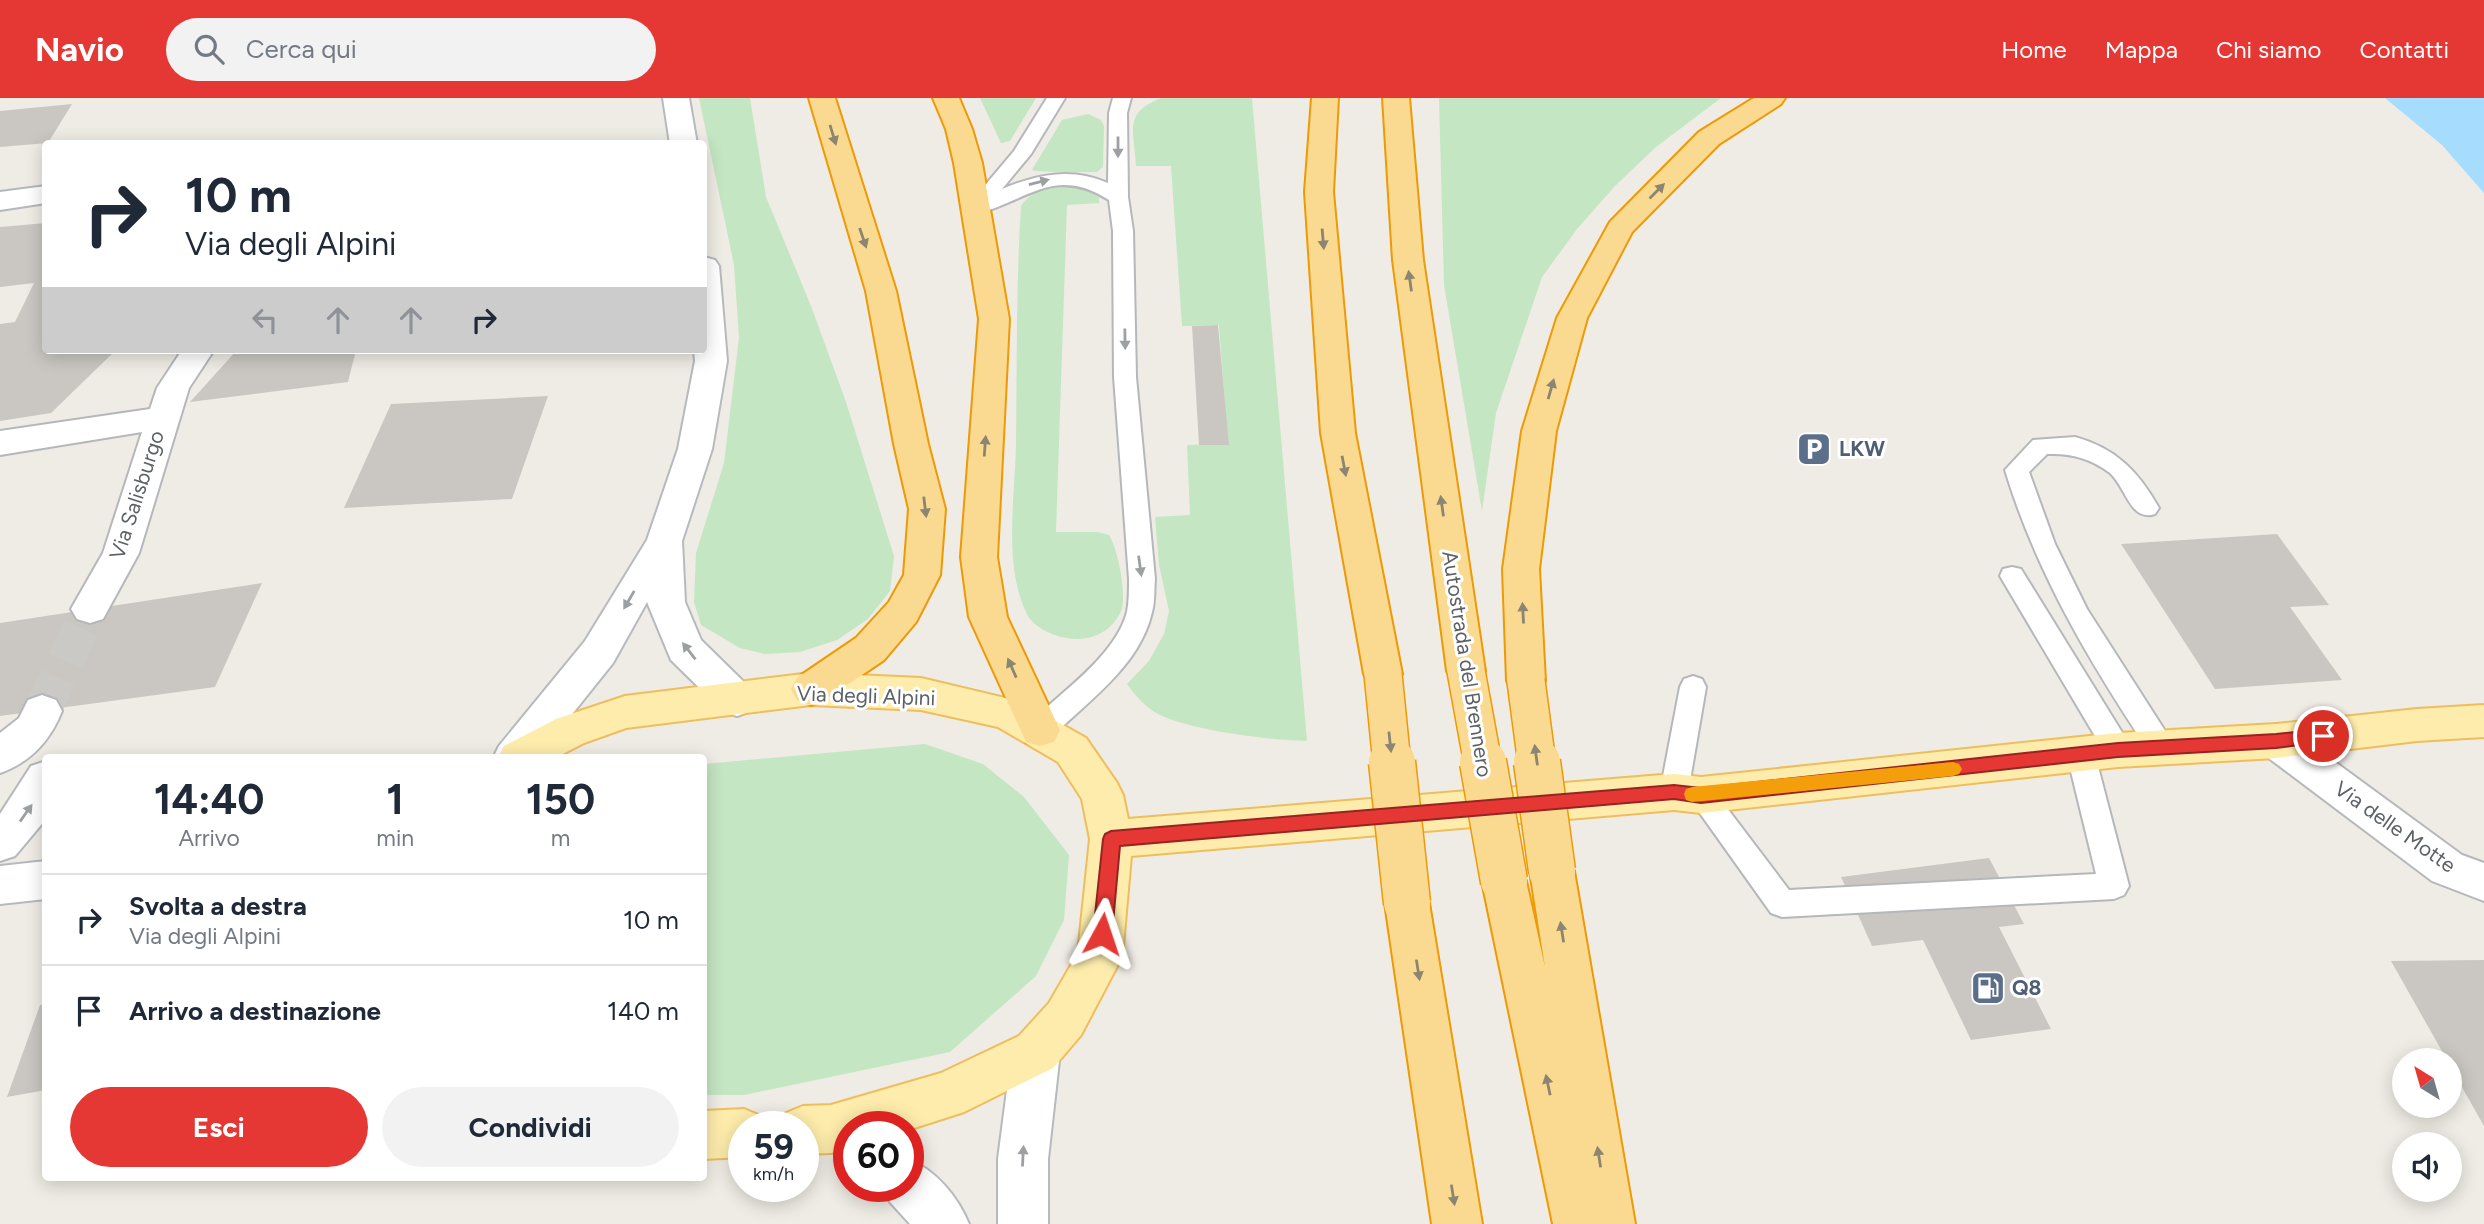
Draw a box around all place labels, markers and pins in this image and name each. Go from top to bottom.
parking icon: LKW [1795,430,1833,468]
place label: LKW [1839,436,1885,461]
pin [2293,706,2353,766]
fuel station icon: Q8 [1969,969,2007,1007]
place label: Q8 [2012,975,2041,1000]

